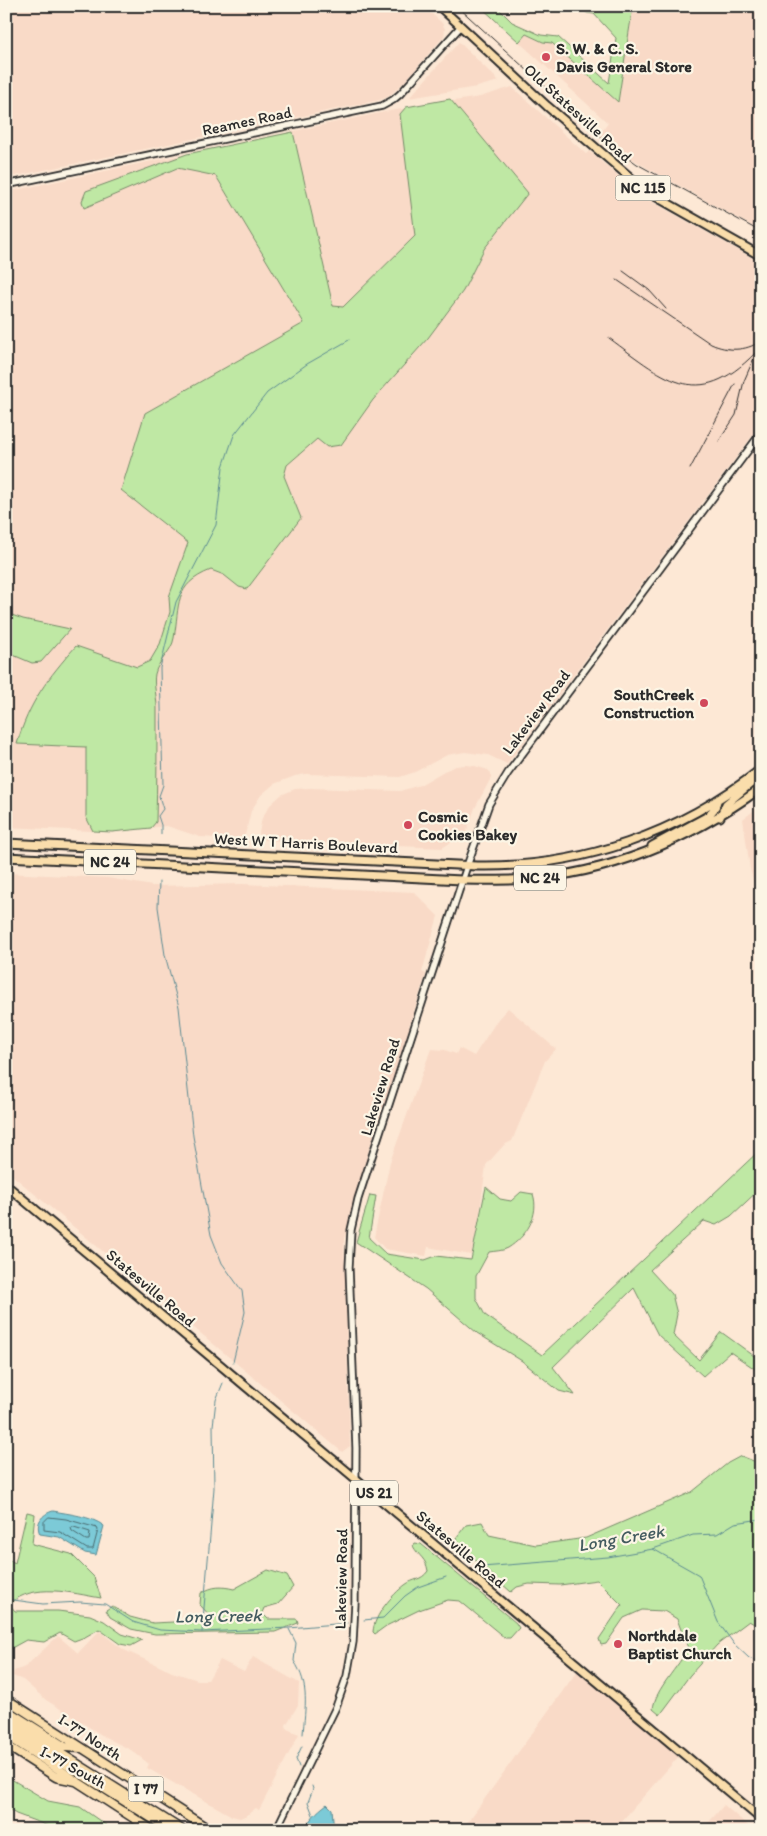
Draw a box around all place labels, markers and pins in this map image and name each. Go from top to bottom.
place label: S. W. & C. S. Davis General Store [556,39,692,76]
marker: S. W. & C. S. Davis General Store [540,51,552,63]
place label: SouthCreek Construction [604,685,695,722]
marker: SouthCreek Construction [698,697,710,709]
place label: Cosmic Cookies Bakey [418,807,517,845]
marker: Cosmic Cookies Bakey [402,819,414,831]
place label: Northdale Baptist Church [628,1626,732,1664]
marker: Northdale Baptist Church [612,1638,624,1650]

